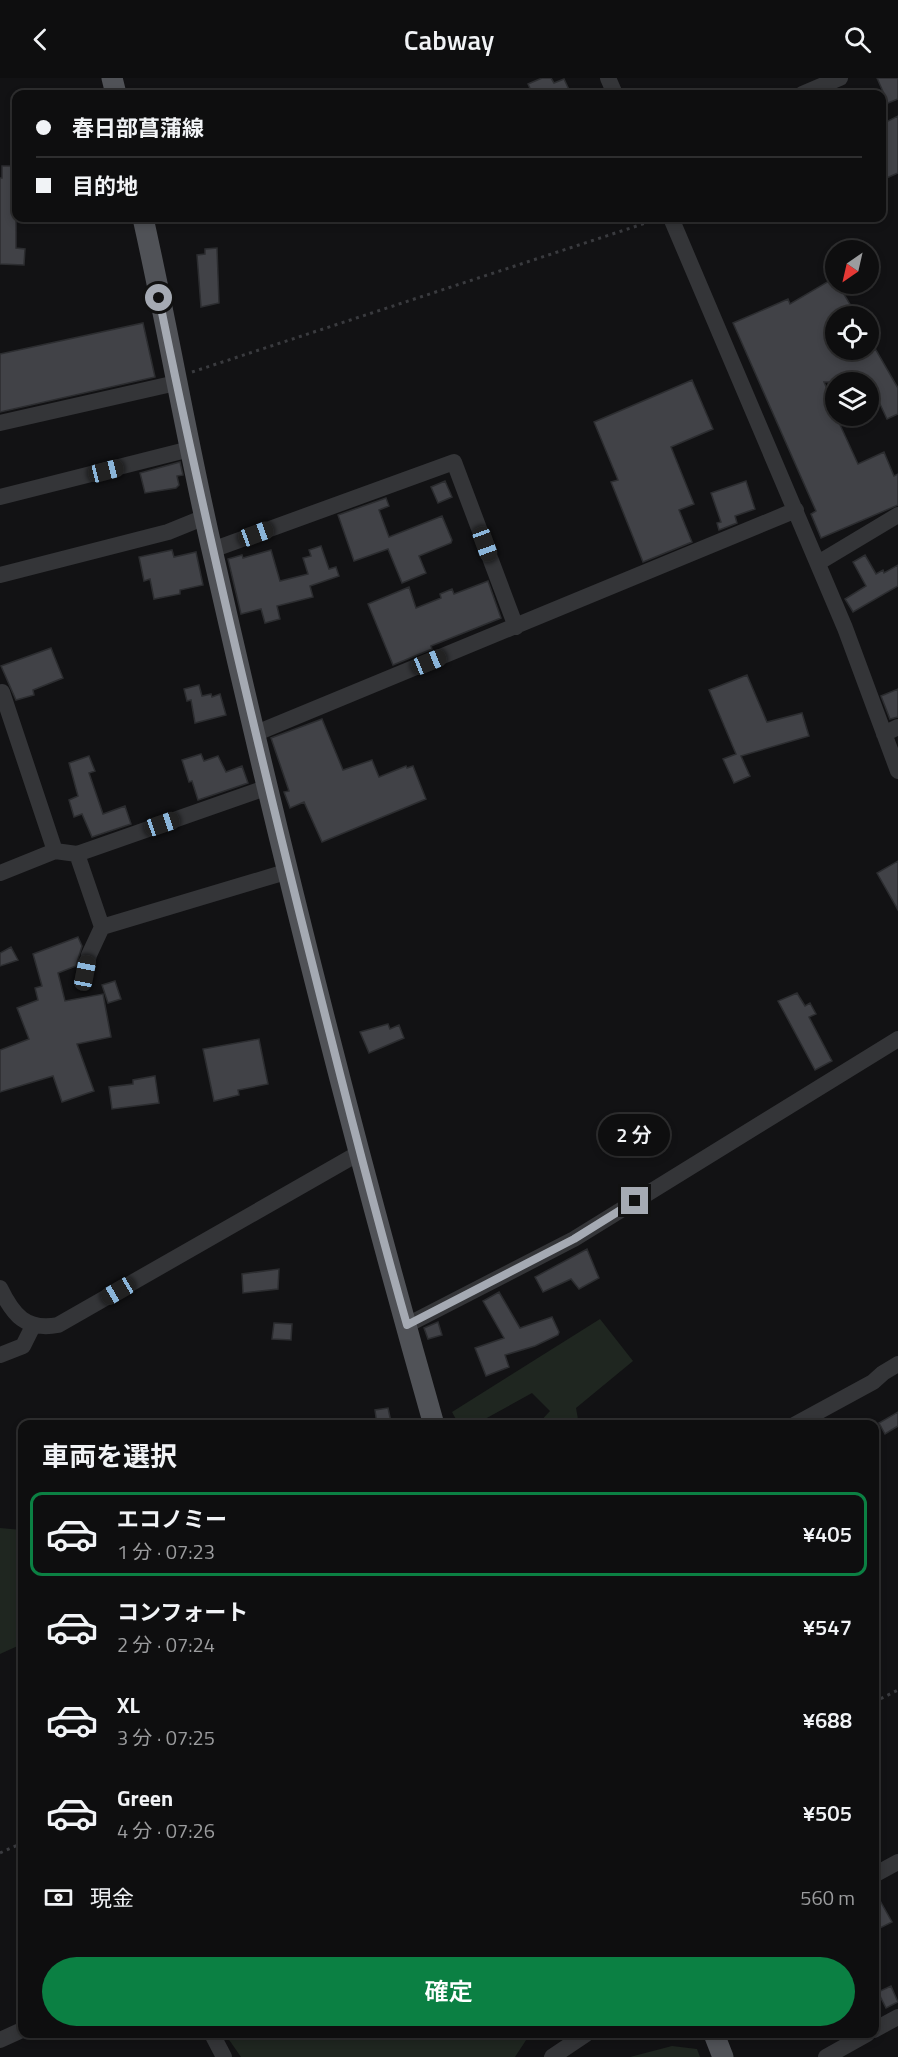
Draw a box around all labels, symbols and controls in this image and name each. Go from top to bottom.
text: Cabway [404,19,494,60]
icon: back [24,23,57,56]
icon: search [841,23,874,56]
text: 春日部菖蒲線 [72,111,204,145]
text: 目的地 [72,169,138,203]
north arrow [825,240,879,294]
map controls [825,240,879,426]
route start [145,284,172,311]
button: locate [825,306,879,360]
button: layers [825,372,879,426]
car [86,458,126,484]
car [236,519,276,549]
car [470,524,500,564]
car [409,647,449,677]
car [142,810,182,838]
car [73,954,97,992]
callout: 2 分 [599,1114,671,1156]
text: 2 分 [616,1119,652,1150]
route end [621,1187,648,1214]
car [98,1274,138,1308]
text: 車両を選択 [42,1435,177,1476]
text: エコノミー [117,1502,227,1536]
icon: car [45,1507,99,1561]
text: ¥405 [803,1517,852,1551]
text: 1 分 · 07:23 [117,1536,215,1567]
text: コンフォート [117,1595,248,1629]
icon: car [45,1600,99,1654]
text: ¥547 [803,1610,852,1644]
text: 2 分 · 07:24 [117,1629,215,1660]
text: XL [117,1688,140,1722]
icon: car [45,1693,99,1747]
text: ¥688 [803,1703,852,1737]
text: 3 分 · 07:25 [117,1722,215,1753]
text: Green [117,1781,173,1815]
icon: car [45,1786,99,1840]
text: ¥505 [803,1796,852,1830]
text: 4 分 · 07:26 [117,1815,215,1846]
icon: cash [42,1881,75,1914]
text: 現金 [90,1881,134,1915]
text: 560 m [800,1882,855,1913]
button: 確定 [42,1957,855,2026]

